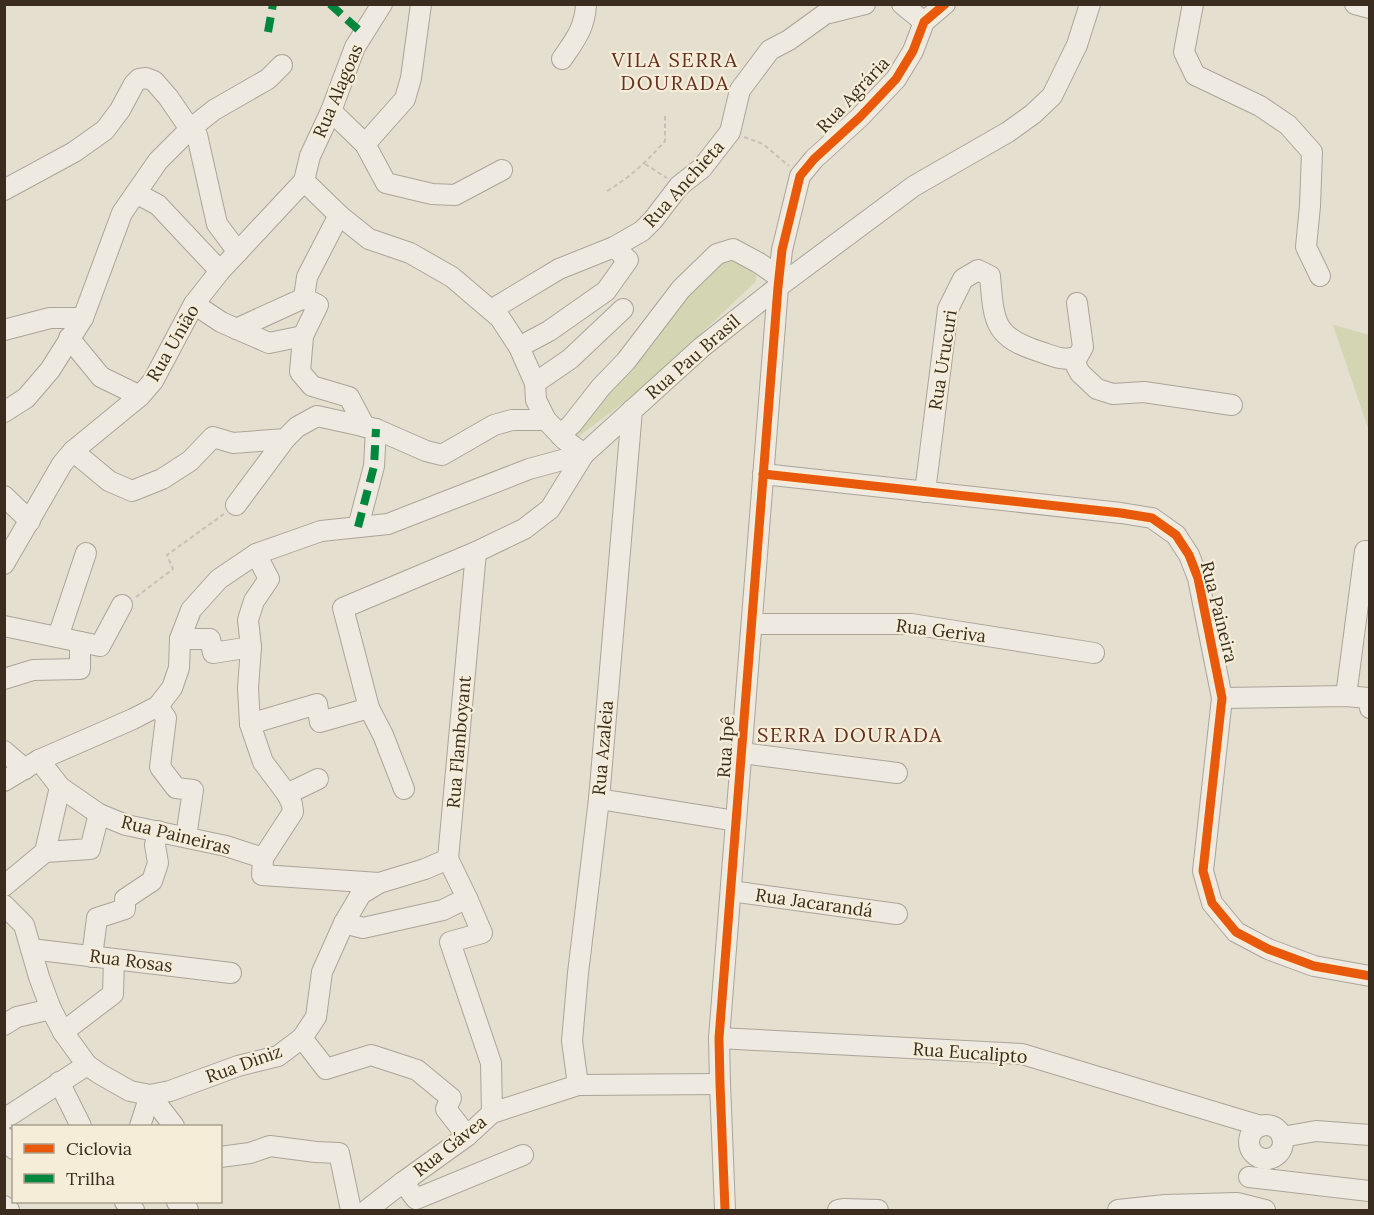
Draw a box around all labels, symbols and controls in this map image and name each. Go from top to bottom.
street label: Rua Alagoas [308,40,368,141]
district label: VILA SERRA DOURADA [611,47,738,95]
street label: Rua Agrária [811,52,894,138]
street label: Rua Anchieta [638,135,729,232]
street label: Rua União [141,300,204,385]
street label: Rua Urucuri [923,308,962,412]
street label: Rua Pau Brasil [641,309,745,404]
street label: Rua Paineira [1196,559,1243,665]
street label: Rua Geriva [895,614,987,647]
street label: Rua Flamboyant [441,674,476,810]
street label: Rua Azaleia [587,699,618,796]
street label: Rua Ipê [712,715,739,779]
district label: SERRA DOURADA [757,722,943,747]
street label: Rua Paineiras [119,810,233,859]
street label: Rua Jacarandá [754,883,874,922]
street label: Rua Rosas [88,944,174,977]
street label: Rua Eucalipto [912,1037,1028,1068]
street label: Rua Diniz [202,1039,285,1088]
street label: Rua Gávea [408,1110,491,1181]
legend [12,1125,222,1203]
text: Ciclovia [66,1137,132,1160]
text: Trilha [66,1167,115,1190]

